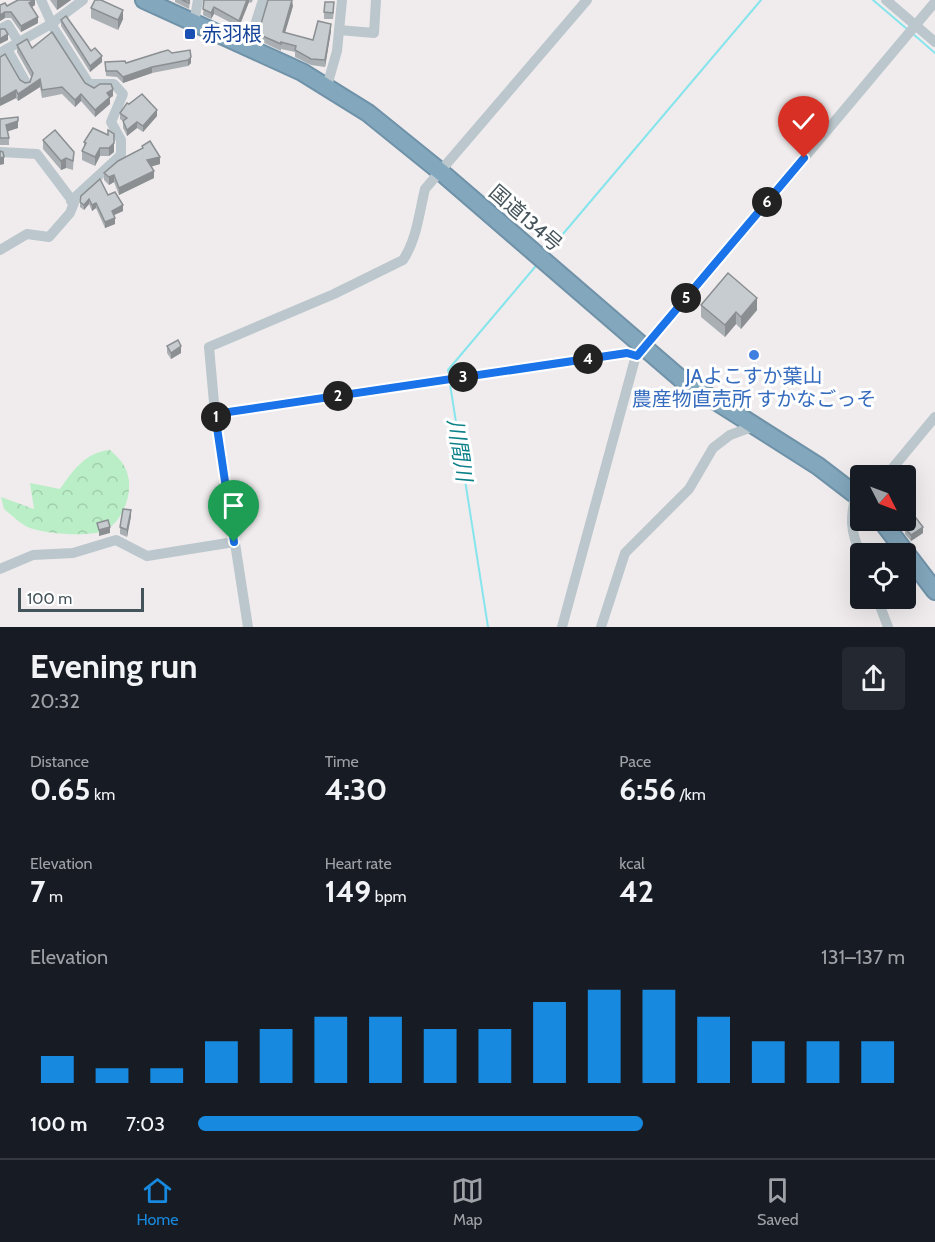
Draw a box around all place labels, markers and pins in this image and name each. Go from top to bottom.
place label: 赤羽根 [202,22,262,46]
marker: 赤羽根 [183,27,197,41]
pin [778,96,829,158]
pin: 6 [752,187,782,217]
pin: 5 [671,283,701,313]
pin: 4 [573,344,603,374]
marker: JAよこすか葉山 農産物直売所 すかなごっそ [747,348,761,362]
pin: 3 [448,362,478,392]
place label: JAよこすか葉山 農産物直売所 すかなごっそ [632,364,876,411]
pin: 2 [323,381,353,411]
pin: 1 [201,402,231,432]
pin [208,480,259,542]

